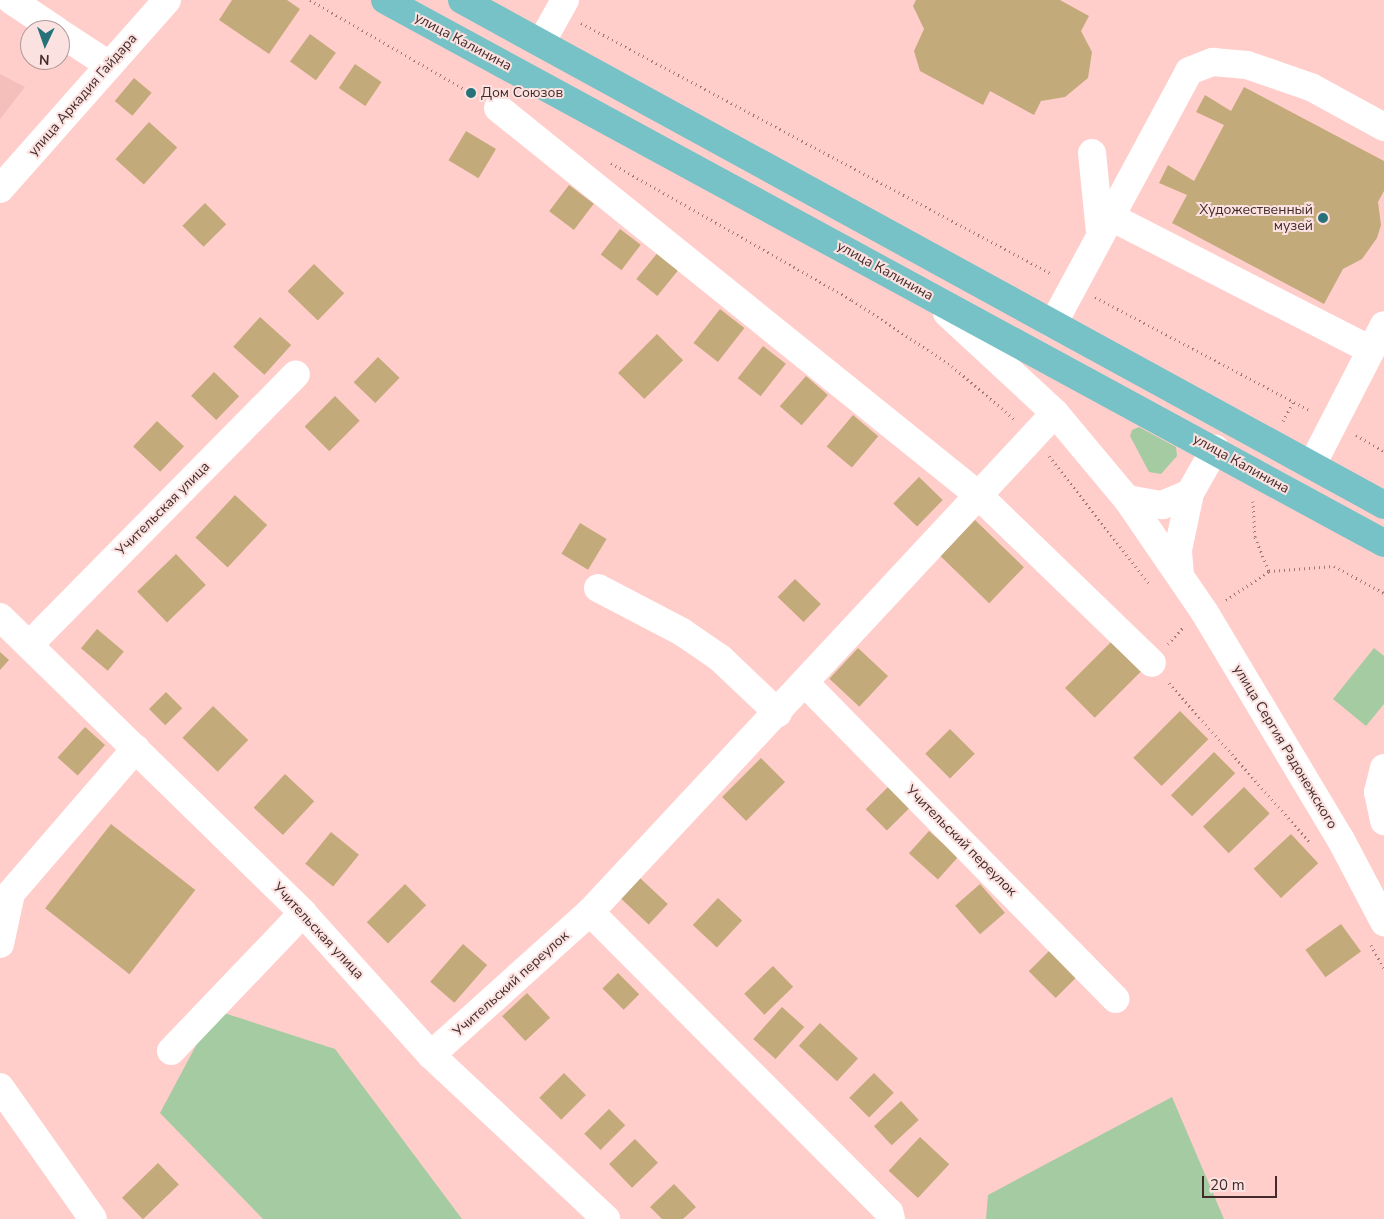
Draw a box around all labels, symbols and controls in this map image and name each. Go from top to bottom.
street label: улица Калинина [412,9,514,75]
north arrow [20,20,70,70]
street label: улица Аркадия Гайдара [25,30,141,160]
text: N [39,50,50,69]
place label: Дом Союзов [481,85,563,101]
marker: Дом Союзов [465,87,477,99]
place label: Художественный музей [1199,202,1313,234]
marker: Художественный музей [1317,212,1329,224]
street label: улица Калинина [834,238,936,304]
street label: улица Калинина [1190,431,1292,497]
street label: Учительская улица [113,459,213,559]
street label: улица Сергия Радонежского [1229,662,1341,832]
street label: Учительский переулок [902,782,1020,900]
street label: Учительская улица [269,879,367,983]
street label: Учительский переулок [450,928,572,1040]
scale bar [1204,1166,1279,1198]
text: 20 m [1210,1175,1245,1195]

